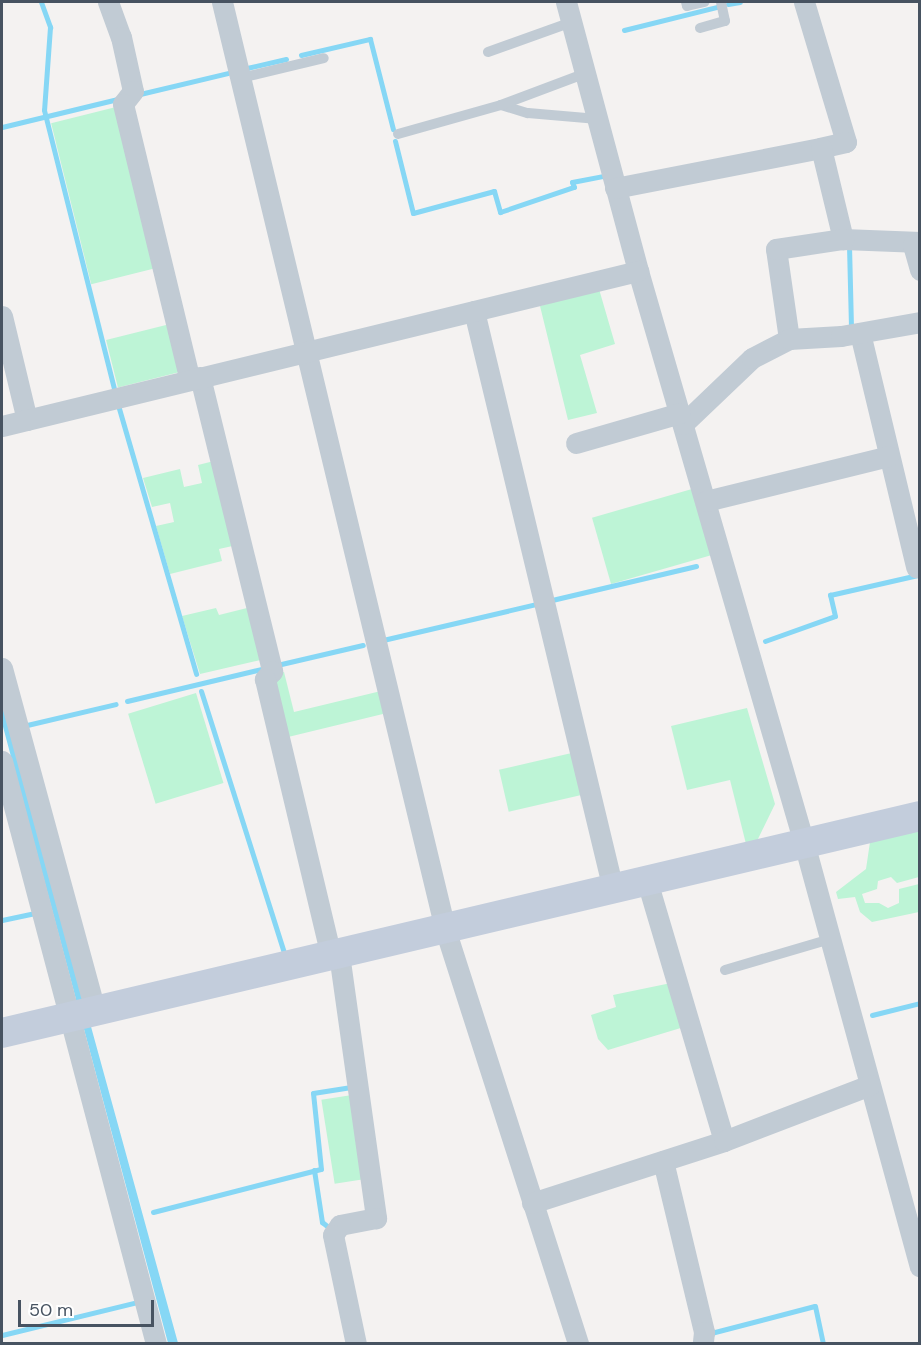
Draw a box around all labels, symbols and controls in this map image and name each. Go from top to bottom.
scale bar [21,1288,158,1326]
text: 50 m [29,1298,73,1322]

